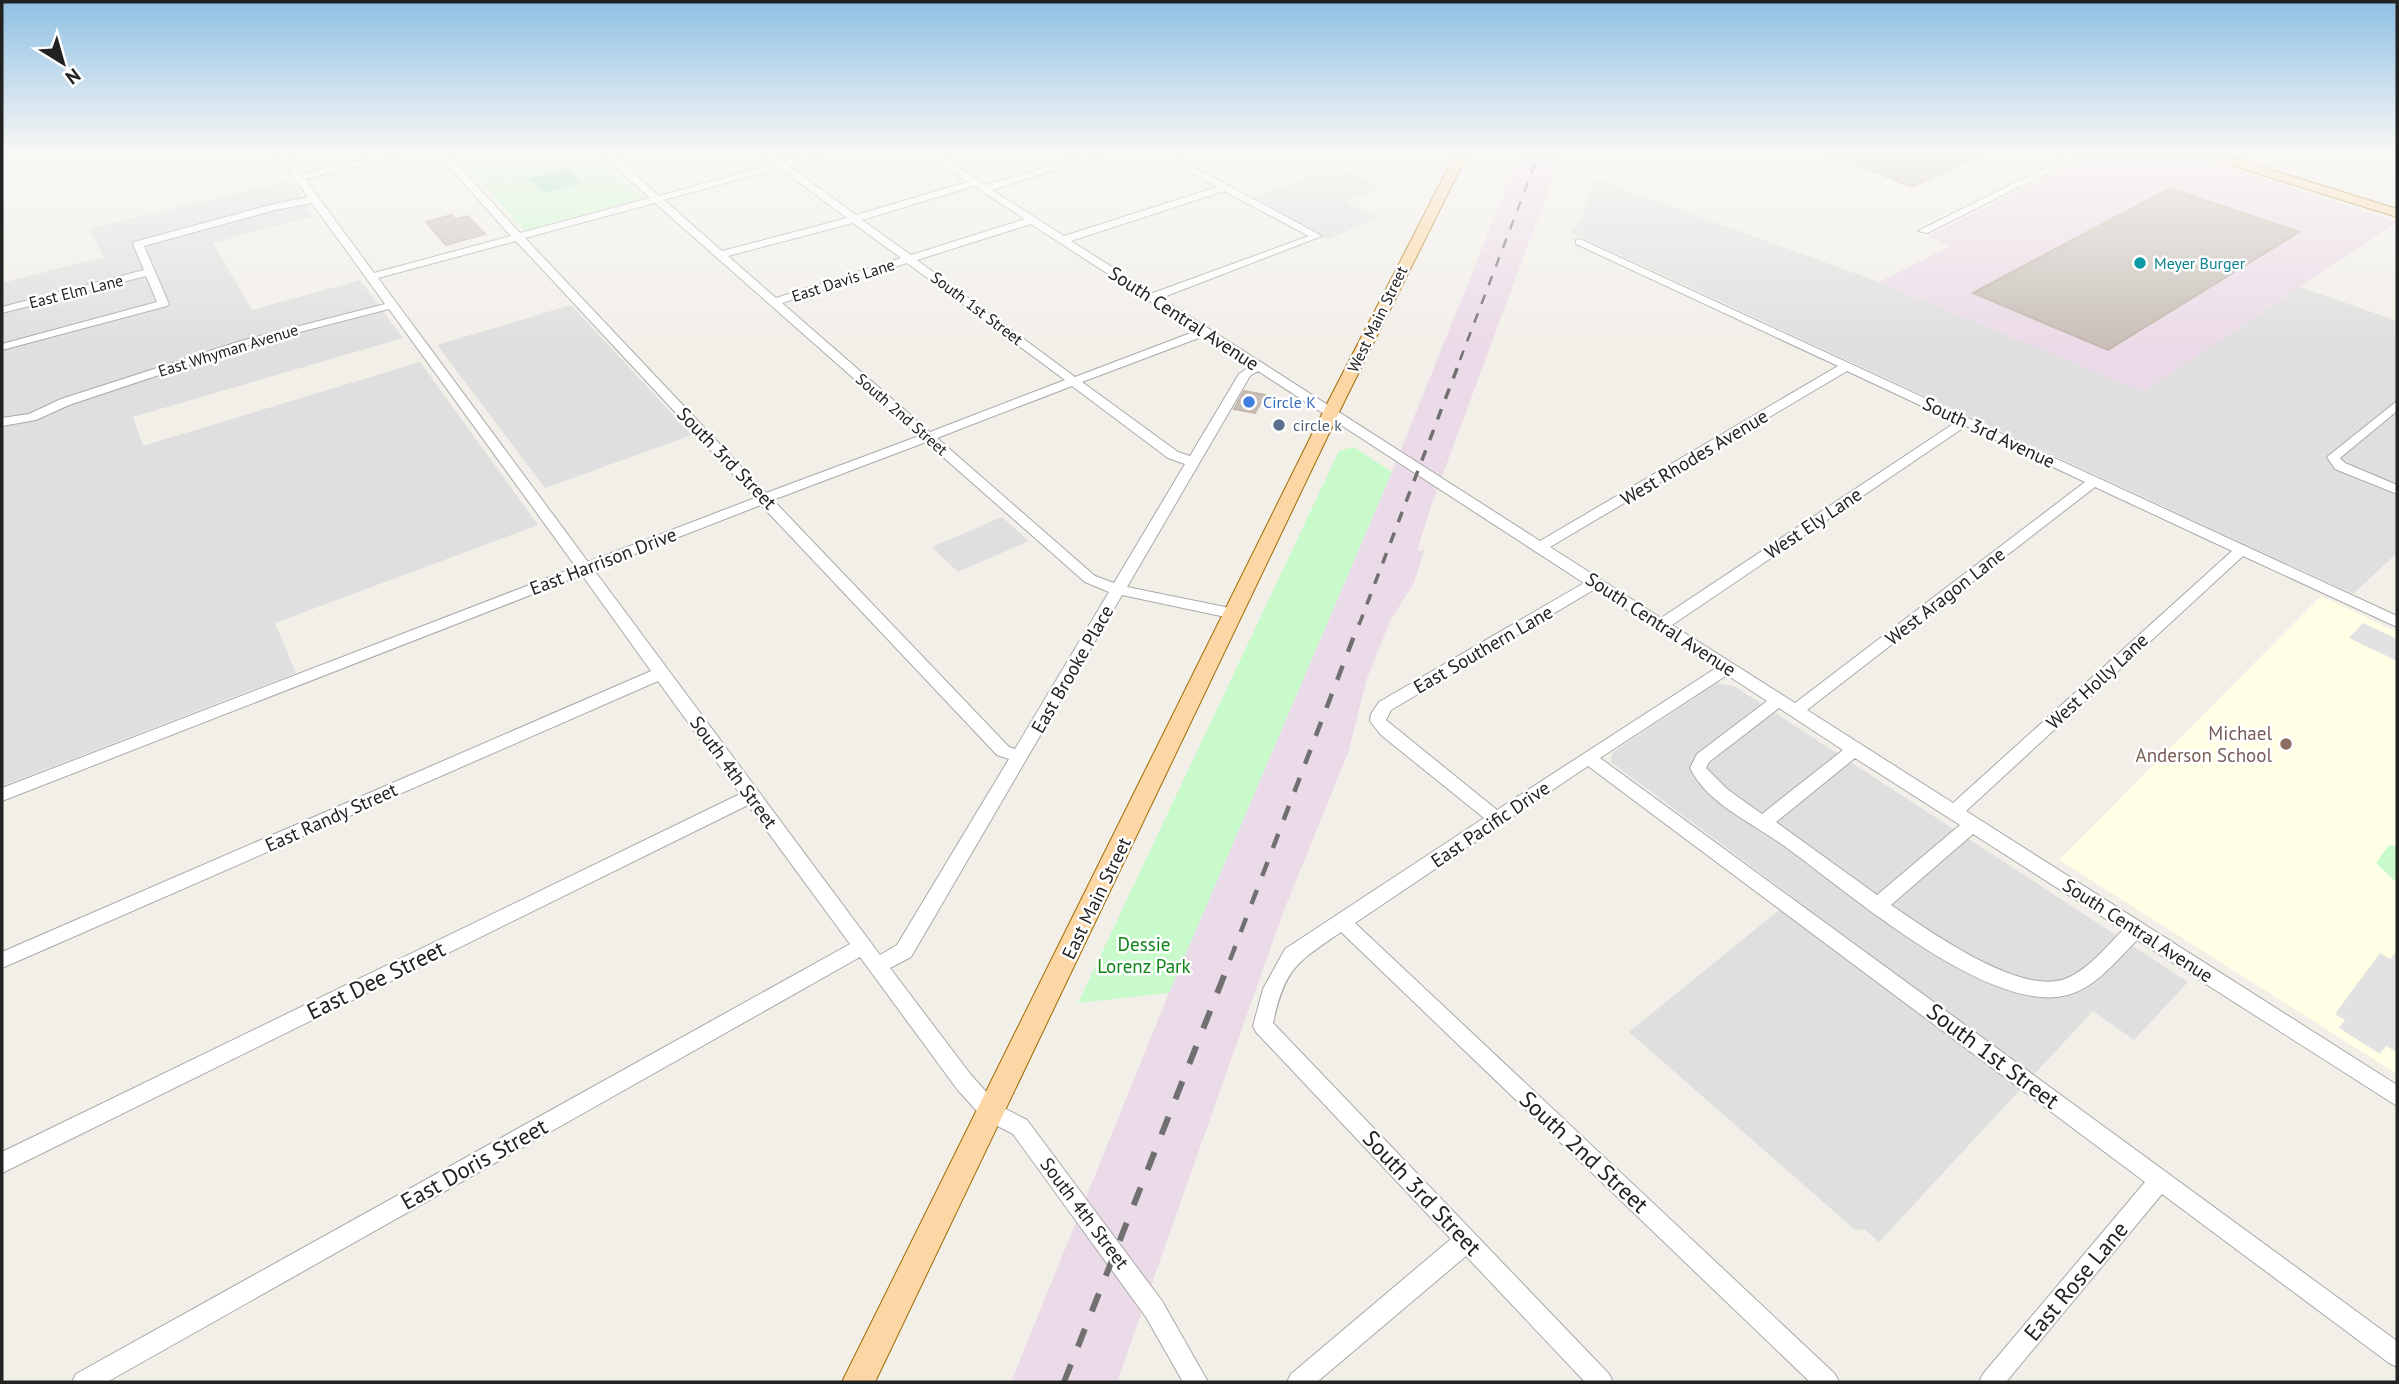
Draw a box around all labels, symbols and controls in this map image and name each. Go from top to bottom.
north arrow [28,28,98,98]
text: N [61,63,85,90]
place label: Meyer Burger [2154,253,2246,273]
street label: East Davis Lane [789,254,897,306]
marker: Meyer Burger [2132,255,2148,271]
street label: South Central Avenue [1104,260,1264,376]
street label: West Main Street [1343,262,1412,375]
street label: South 1st Street [927,267,1027,349]
street label: East Elm Lane [27,270,125,312]
street label: East Whyman Avenue [155,319,301,381]
street label: South 2nd Street [852,369,953,460]
street label: South 3rd Avenue [1919,391,2059,473]
place label: Circle K [1263,392,1316,412]
marker: Circle K [1241,394,1257,410]
street label: South 3rd Street [672,402,782,515]
street label: West Rhodes Avenue [1616,404,1772,510]
place label: circle k [1293,415,1342,435]
marker: circle k [1271,417,1287,433]
street label: West Ely Lane [1760,482,1866,564]
street label: East Harrison Drive [526,522,680,600]
street label: West Aragon Lane [1880,542,2010,650]
street label: South Central Avenue [1581,566,1741,682]
street label: East Southern Lane [1409,599,1557,699]
street label: East Brooke Place [1026,601,1118,737]
street label: West Holly Lane [2041,628,2153,734]
street label: South 4th Street [685,711,783,833]
place label: Michael Anderson School [2136,721,2272,767]
marker: Michael Anderson School [2278,736,2294,752]
street label: East Pacific Drive [1426,775,1554,873]
street label: East Randy Street [261,777,401,857]
street label: East Main Street [1056,833,1136,963]
street label: South Central Avenue [2058,872,2218,988]
park label: Dessie Lorenz Park [1097,932,1191,978]
street label: East Dee Street [302,933,450,1026]
street label: South 1st Street [1921,996,2065,1115]
street label: South 2nd Street [1514,1084,1655,1219]
street label: East Doris Street [395,1111,552,1216]
street label: South 3rd Street [1357,1124,1488,1262]
street label: South 4th Street [1035,1153,1135,1274]
street label: East Rose Lane [2017,1215,2134,1346]

